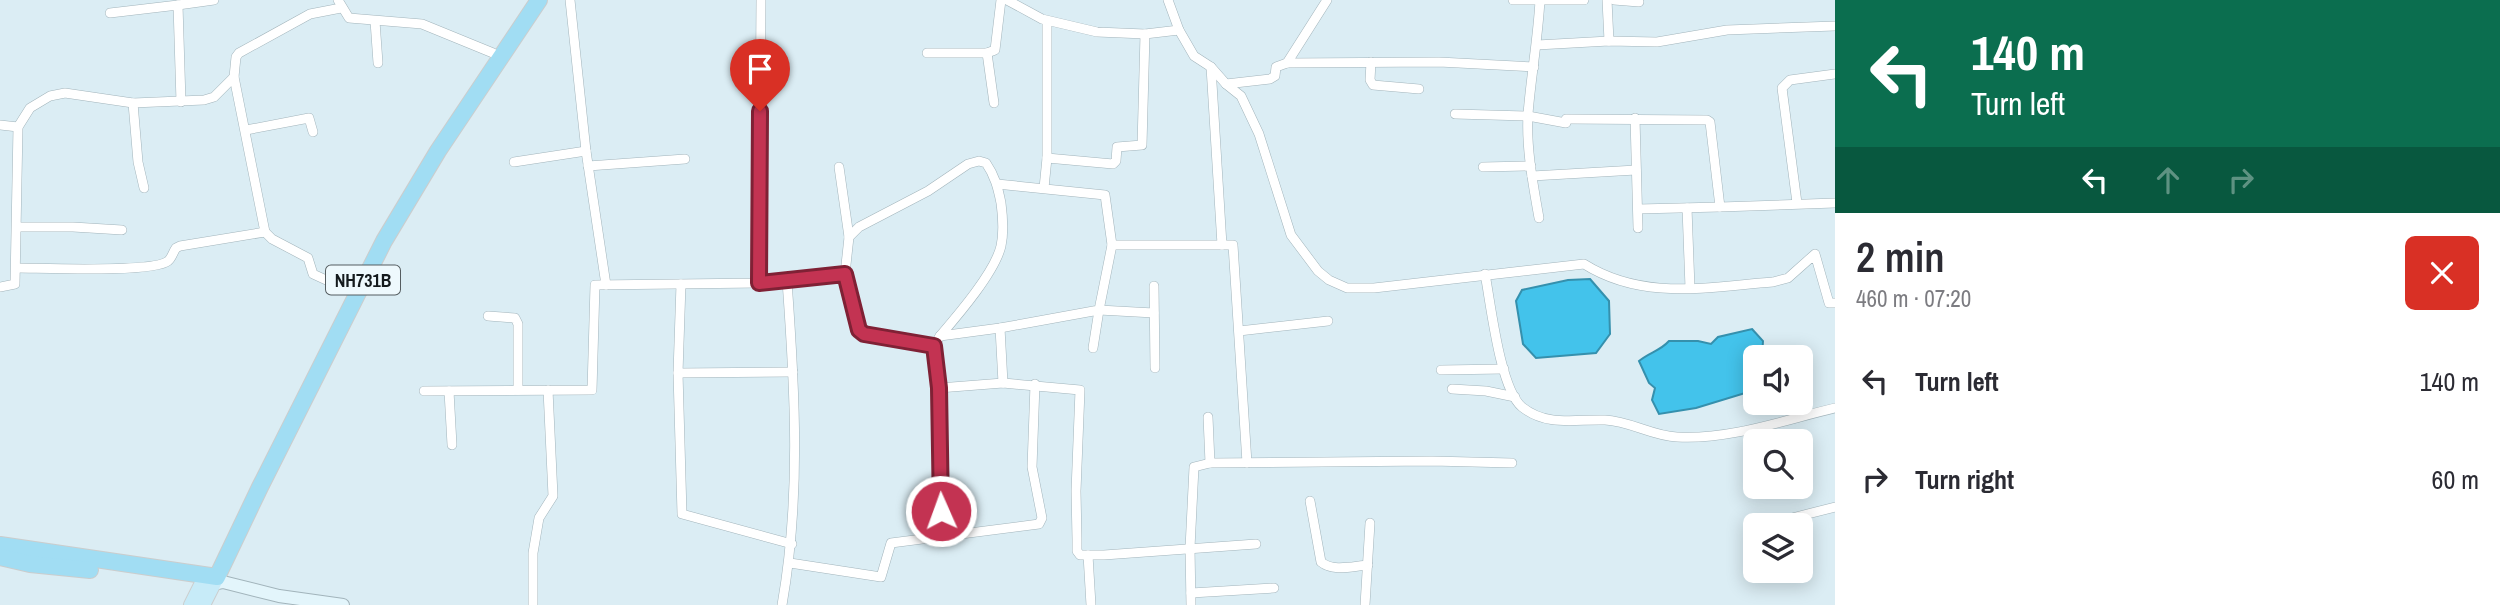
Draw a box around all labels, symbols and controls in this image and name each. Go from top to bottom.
text: 140 m [1971,19,2085,85]
icon: left [1856,28,1947,119]
pin [730,39,790,111]
icon: arrive [741,50,779,88]
text: Turn left [1971,82,2065,125]
icon: left [2076,161,2114,199]
icon: ahead [2149,161,2187,199]
icon: right [2222,161,2260,199]
text: 2 min [1856,229,1945,285]
button: close [2405,236,2479,310]
road number: NH731B [326,266,400,294]
text: 460 m · 07:20 [1856,283,1971,314]
map controls [1743,345,1813,583]
button: sound [1743,345,1813,415]
icon: left [1856,362,1894,400]
text: Turn left [1915,364,1999,399]
text: 140 m [2420,364,2479,399]
button: search [1743,429,1813,499]
icon: right [1856,460,1894,498]
text: Turn right [1915,462,2014,497]
text: 60 m [2432,462,2479,497]
position arrow [904,474,978,548]
button: layers [1743,513,1813,583]

